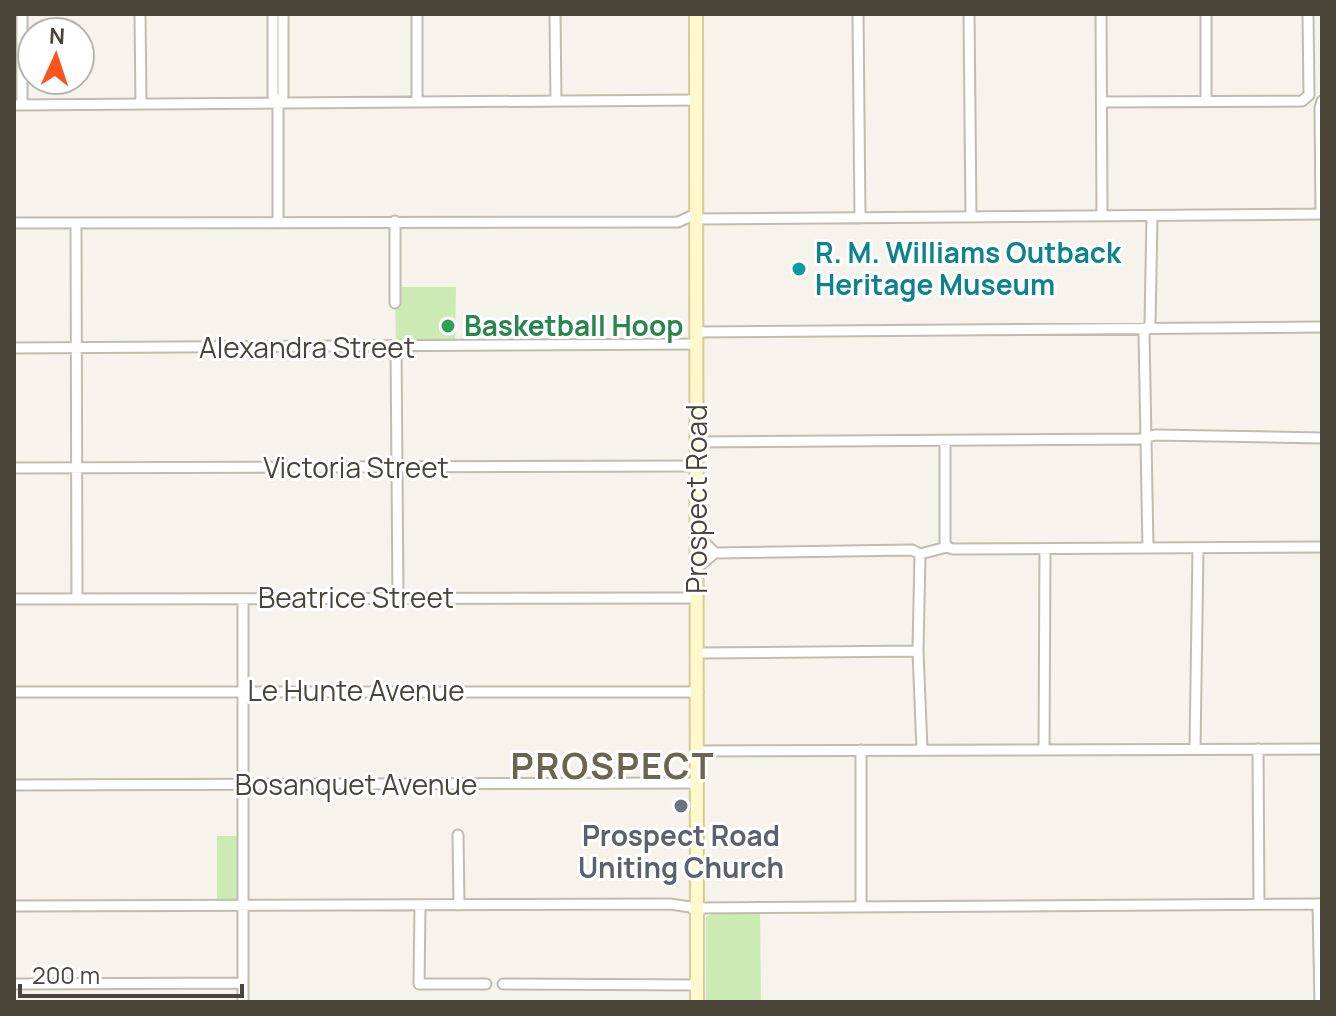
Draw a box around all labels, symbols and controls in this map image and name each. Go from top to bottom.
north arrow [16,16,96,96]
text: N [48,21,66,51]
place label: R. M. Williams Outback Heritage Museum [815,233,1122,303]
marker: R. M. Williams Outback Heritage Museum [790,260,808,278]
place label: Basketball Hoop [464,306,683,344]
marker: Basketball Hoop [439,317,457,335]
street label: Alexandra Street [199,328,415,366]
street label: Prospect Road [677,404,715,594]
street label: Victoria Street [263,448,449,486]
street label: Beatrice Street [258,578,454,616]
street label: Le Hunte Avenue [247,671,465,709]
district label: PROSPECT [511,741,715,790]
street label: Bosanquet Avenue [235,765,477,803]
marker: Prospect Road Uniting Church [672,797,690,815]
place label: Prospect Road Uniting Church [578,816,784,886]
scale bar [20,948,242,998]
text: 200 m [32,958,100,991]

